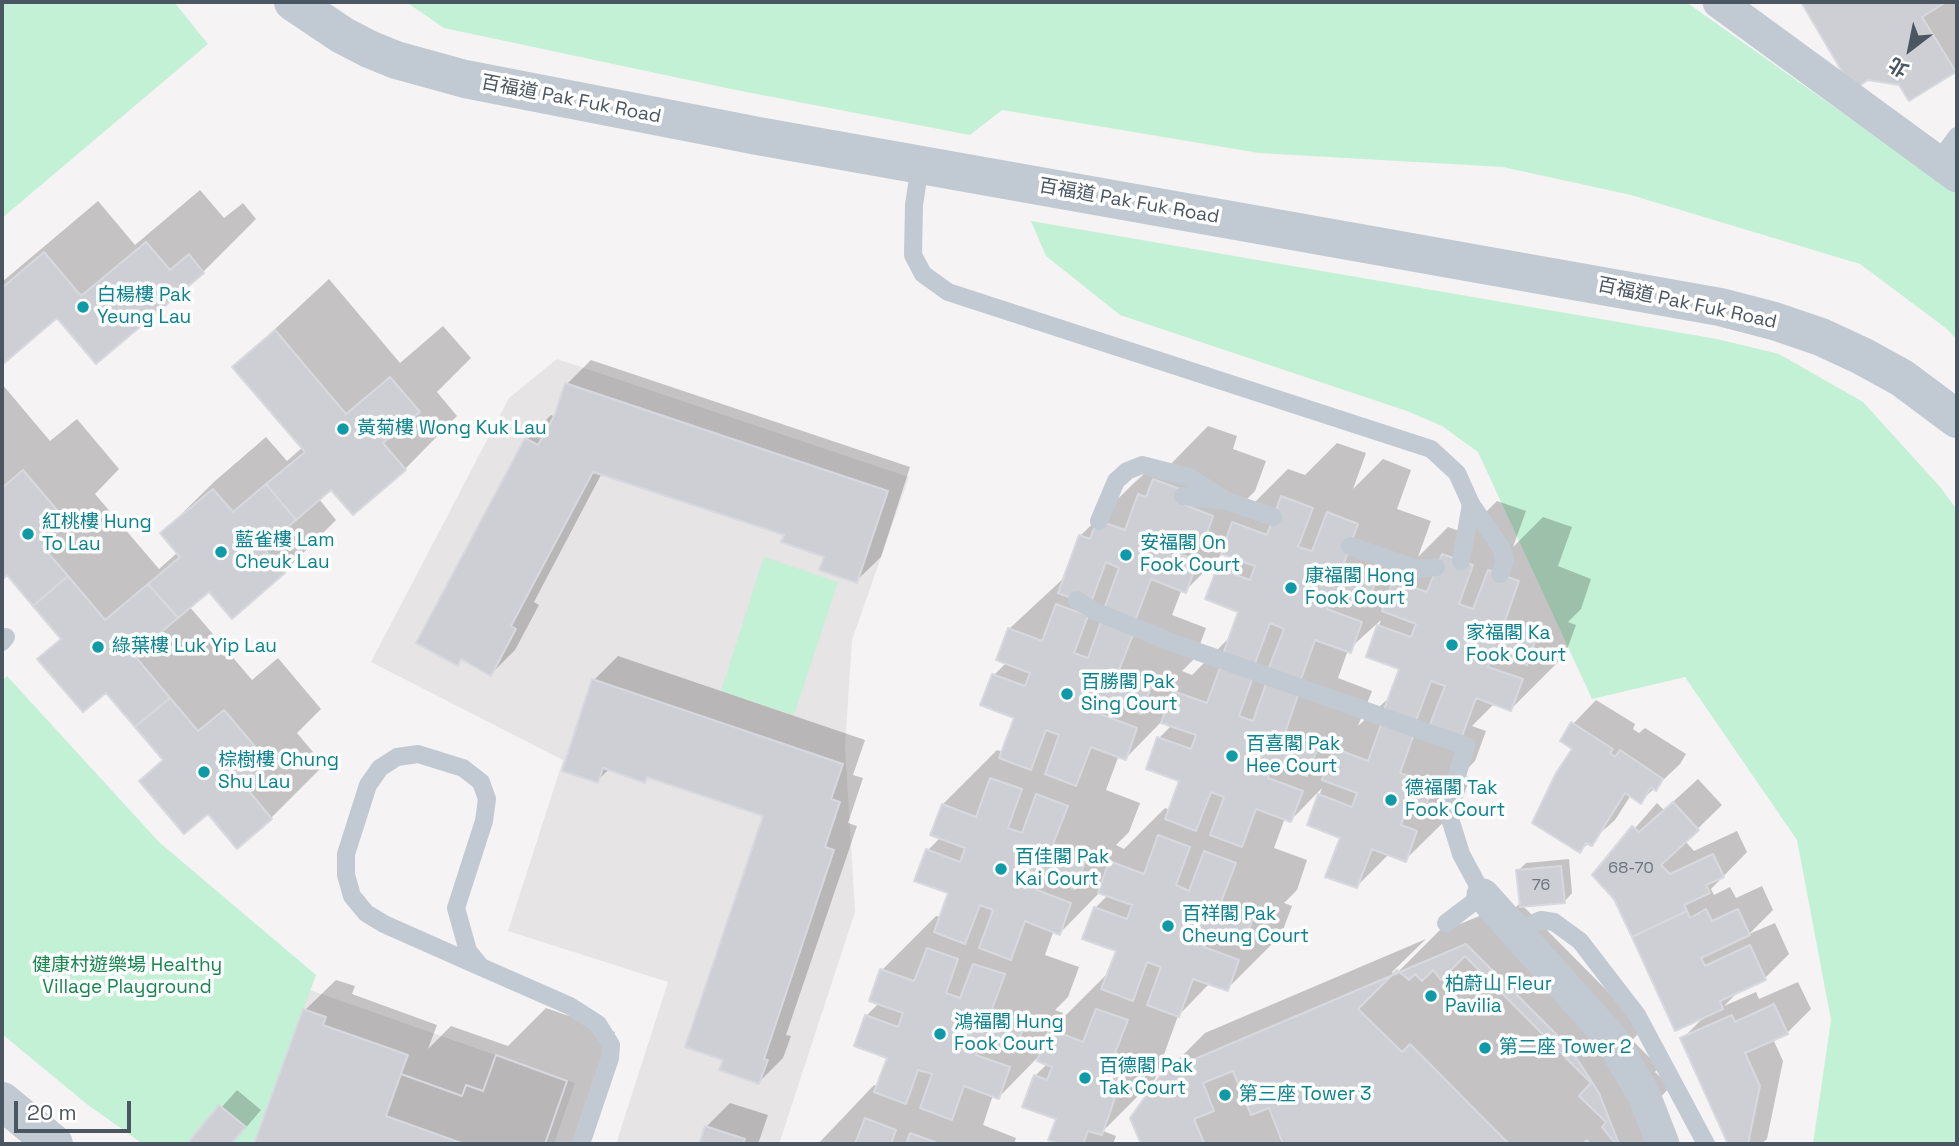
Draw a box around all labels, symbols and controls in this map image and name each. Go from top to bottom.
north arrow [1875,14,1945,84]
text: 北 [1884,52,1913,83]
street label: 百福道 Pak Fuk Road [479,71,663,129]
street label: 百福道 Pak Fuk Road [1037,175,1221,229]
street label: 百福道 Pak Fuk Road [1595,274,1779,334]
place label: 白楊樓 Pak Yeung Lau [97,285,191,329]
marker: 白楊樓 Pak Yeung Lau [75,299,91,315]
place label: 黃菊樓 Wong Kuk Lau [357,418,547,440]
marker: 黃菊樓 Wong Kuk Lau [335,421,351,437]
place label: 紅桃樓 Hung To Lau [42,512,152,556]
marker: 紅桃樓 Hung To Lau [20,526,36,542]
place label: 藍雀樓 Lam Cheuk Lau [235,530,335,574]
place label: 安福閣 On Fook Court [1140,533,1240,577]
marker: 藍雀樓 Lam Cheuk Lau [213,544,229,560]
marker: 安福閣 On Fook Court [1118,547,1134,563]
place label: 康福閣 Hong Fook Court [1305,566,1415,610]
marker: 康福閣 Hong Fook Court [1283,580,1299,596]
place label: 家福閣 Ka Fook Court [1466,623,1566,667]
place label: 綠葉樓 Luk Yip Lau [112,636,277,658]
marker: 家福閣 Ka Fook Court [1444,637,1460,653]
marker: 綠葉樓 Luk Yip Lau [90,639,106,655]
place label: 百勝閣 Pak Sing Court [1081,672,1178,716]
marker: 百勝閣 Pak Sing Court [1059,686,1075,702]
place label: 百喜閣 Pak Hee Court [1246,734,1340,778]
marker: 百喜閣 Pak Hee Court [1224,748,1240,764]
place label: 棕樹樓 Chung Shu Lau [218,750,339,794]
marker: 棕樹樓 Chung Shu Lau [196,764,212,780]
place label: 德福閣 Tak Fook Court [1405,778,1505,822]
marker: 德福閣 Tak Fook Court [1383,792,1399,808]
place label: 百佳閣 Pak Kai Court [1015,847,1109,891]
house number: 68-70 [1608,859,1654,879]
marker: 百佳閣 Pak Kai Court [993,861,1009,877]
house number: 76 [1532,876,1550,896]
place label: 百祥閣 Pak Cheung Court [1182,904,1309,948]
marker: 百祥閣 Pak Cheung Court [1160,918,1176,934]
park label: 健康村遊樂場 Healthy Village Playground [32,955,222,999]
place label: 柏蔚山 Fleur Pavilia [1445,974,1552,1018]
marker: 柏蔚山 Fleur Pavilia [1423,988,1439,1004]
place label: 鴻福閣 Hung Fook Court [954,1012,1064,1056]
marker: 鴻福閣 Hung Fook Court [932,1026,948,1042]
place label: 第二座 Tower 2 [1499,1037,1631,1059]
marker: 第二座 Tower 2 [1477,1040,1493,1056]
place label: 百德閣 Pak Tak Court [1099,1056,1193,1100]
marker: 百德閣 Pak Tak Court [1077,1070,1093,1086]
place label: 第三座 Tower 3 [1239,1084,1372,1106]
scale bar [18,1086,135,1130]
marker: 第三座 Tower 3 [1217,1087,1233,1103]
text: 20 m [27,1099,77,1126]

